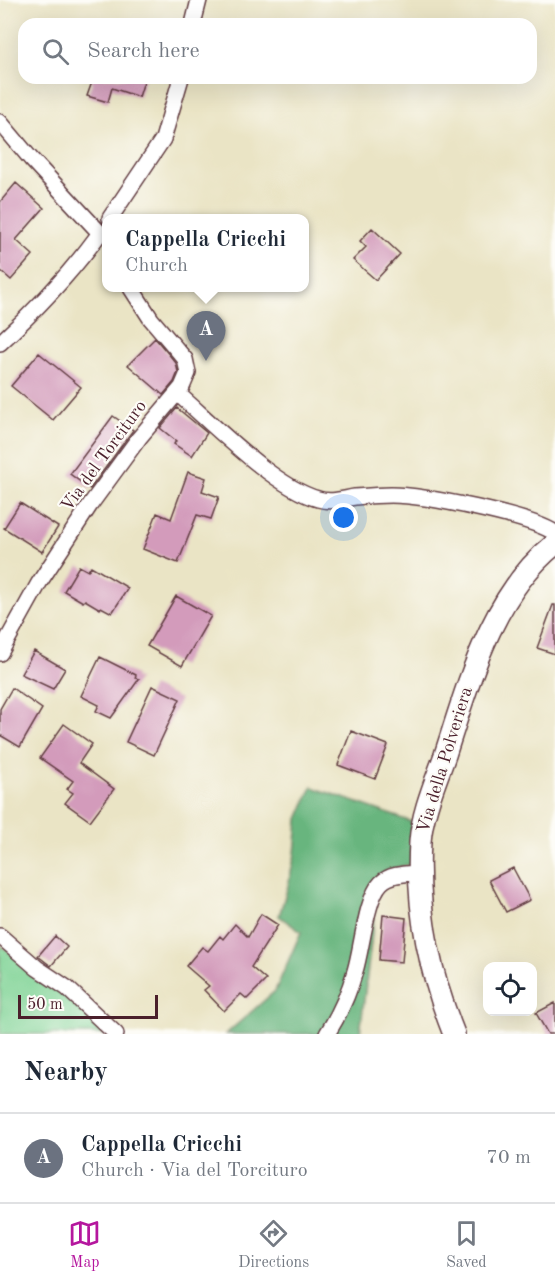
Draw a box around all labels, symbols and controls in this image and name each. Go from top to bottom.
search box [18,18,537,84]
icon: search [39,35,72,68]
text: Search here [87,40,200,62]
popup [102,214,309,292]
text: Cappella Cricchi [125,229,286,251]
text: Church [125,256,188,276]
pin: A [186,312,226,361]
street label: Via del Torcituro [58,397,150,515]
your location [329,503,358,532]
street label: Via della Polveriera [414,685,476,835]
map controls [483,962,537,1016]
button: locate [483,962,537,1016]
scale bar [18,992,158,1020]
text: 50 m [27,997,63,1013]
text: Nearby [24,1060,108,1086]
text: Cappella Cricchi [81,1134,242,1156]
text: A [36,1148,51,1168]
text: 70 m [486,1148,531,1168]
text: Church · Via del Torcituro [81,1161,308,1181]
tab: Map [68,1217,101,1273]
tab: Directions [238,1217,309,1273]
tab: Saved [446,1217,487,1273]

